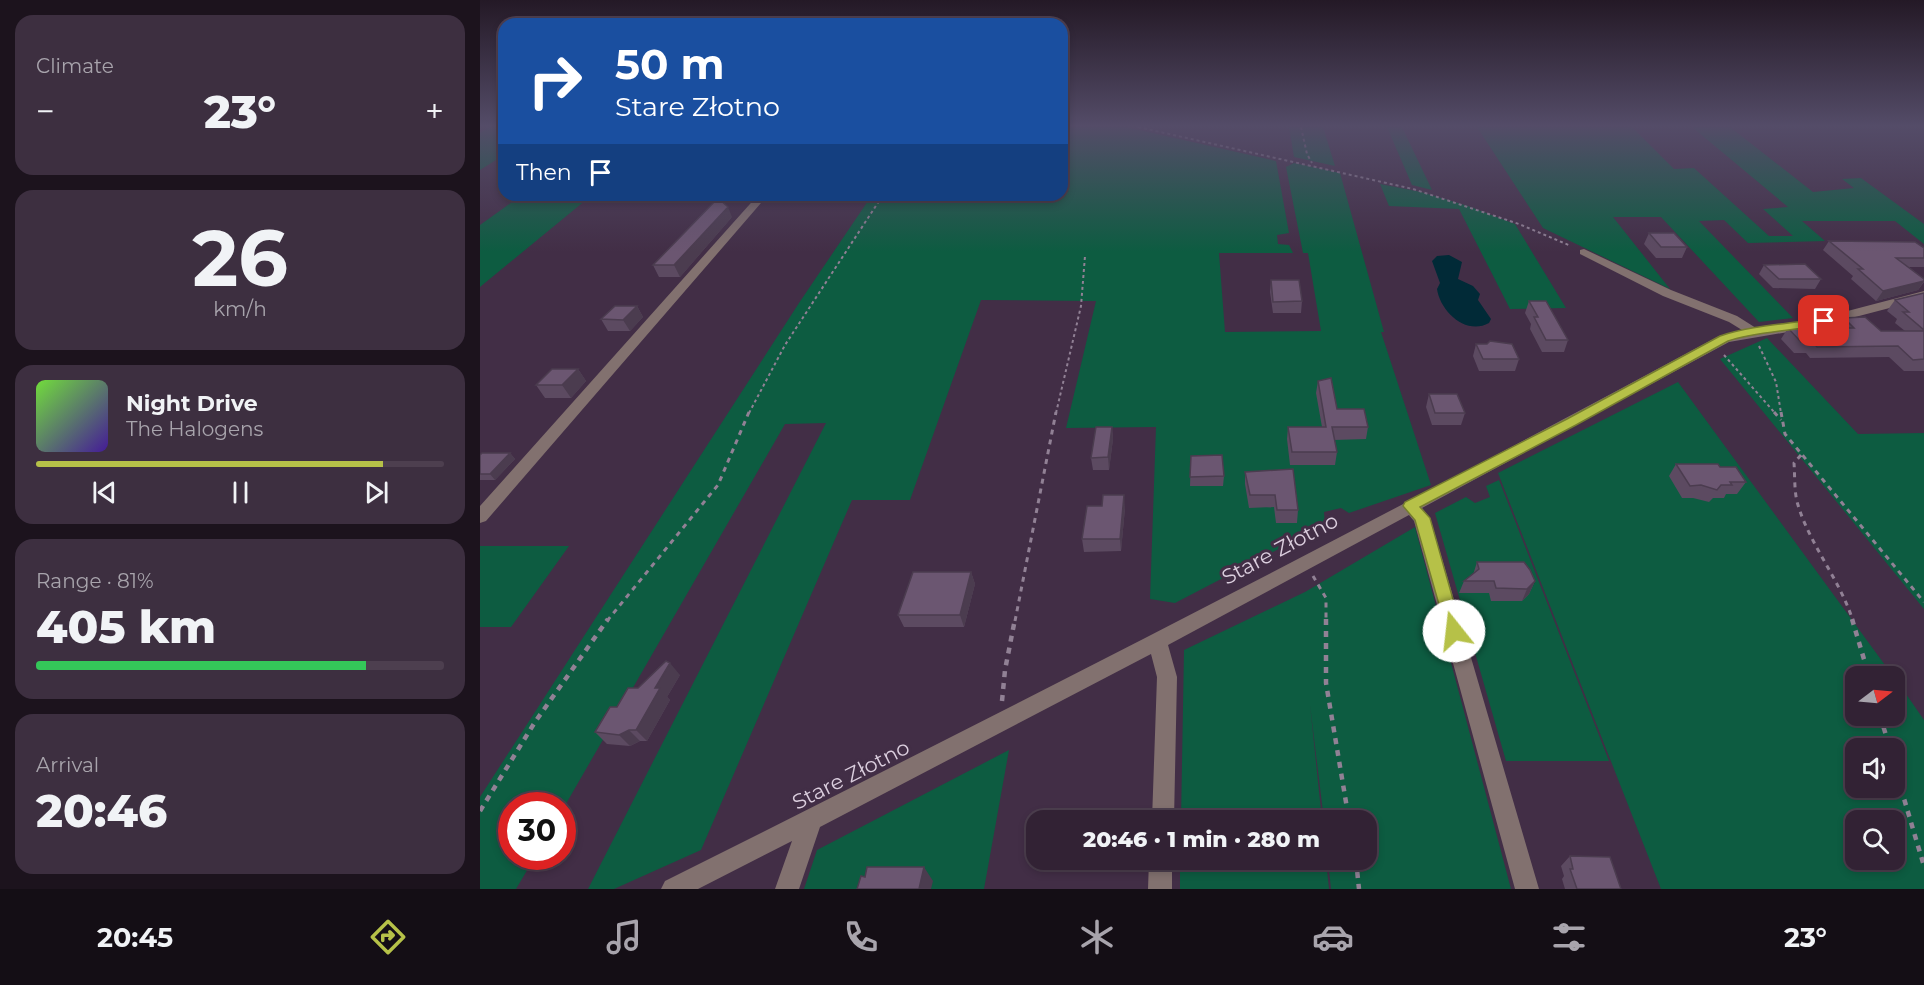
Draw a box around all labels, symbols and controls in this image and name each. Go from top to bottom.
text: 50 m [615,38,724,90]
icon: right [516,42,594,120]
text: Climate [36,54,114,78]
text: 23° [204,84,276,139]
text: Stare Złotno [615,90,780,123]
text: − [36,91,55,131]
text: + [425,91,444,131]
icon: arrive [584,156,617,189]
text: Then [516,159,572,186]
text: 26 [192,210,288,306]
pin [1798,295,1849,346]
text: km/h [213,297,267,321]
icon: arrive [1807,304,1840,337]
text: Night Drive [126,390,258,417]
text: The Halogens [126,417,263,441]
icon: previous [88,476,121,509]
icon: pause [224,476,257,509]
icon: next [360,476,393,509]
street label: Stare Złotno [1217,507,1342,590]
text: Range · 81% [36,569,154,593]
text: 405 km [36,599,216,654]
position arrow [1422,599,1486,663]
north arrow [1845,666,1905,726]
map controls [1845,666,1905,870]
street label: Stare Złotno [788,734,914,815]
button: sound [1845,738,1905,798]
text: Arrival [36,753,99,777]
text: 20:46 [36,783,167,838]
speed limit sign: 30 [498,792,576,870]
button: search [1845,810,1905,870]
text: 20:46 · 1 min · 280 m [1083,826,1320,853]
icon: directions [367,916,409,958]
icon: music [603,916,645,958]
icon: phone [840,916,882,958]
icon: climate [1076,916,1118,958]
icon: car [1312,916,1354,958]
icon: filters [1548,916,1590,958]
text: 20:45 [97,921,173,954]
text: 23° [1784,921,1827,954]

